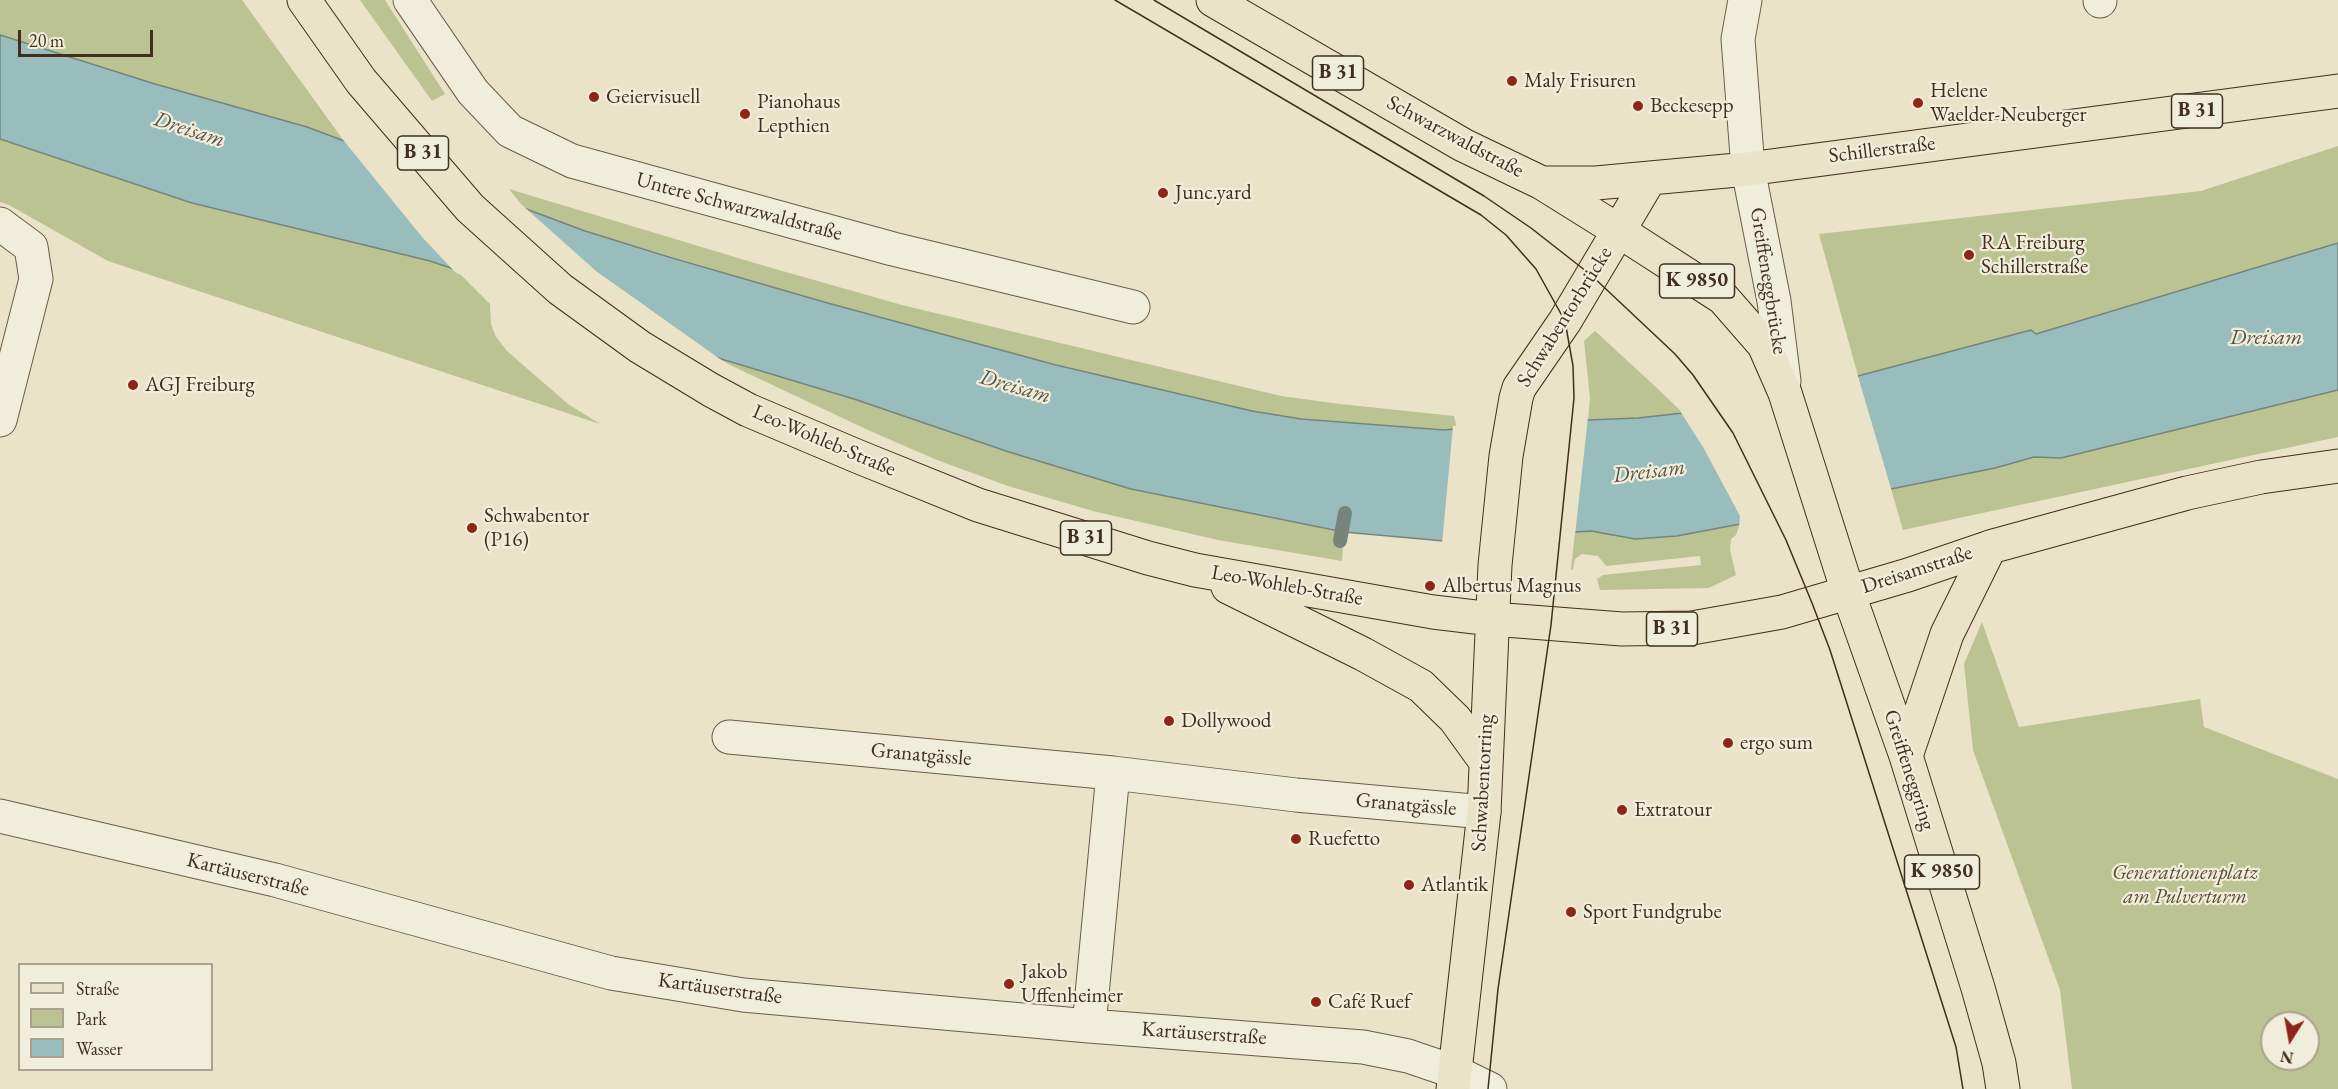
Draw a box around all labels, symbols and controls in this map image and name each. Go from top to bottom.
scale bar [21,18,156,56]
text: 20 m [29,29,64,52]
road number: B 31 [1312,56,1364,90]
place label: Maly Frisuren [1524,68,1636,94]
marker: Maly Frisuren [1505,74,1519,88]
place label: Helene Waelder-Neuberger [1930,78,2087,128]
place label: Geiervisuell [606,84,700,110]
place label: Pianohaus Lepthien [757,89,840,139]
marker: Geiervisuell [587,90,601,104]
street label: Schwarzwaldstraße [1382,90,1528,184]
place label: Beckesepp [1650,93,1734,119]
road number: B 31 [2172,94,2222,128]
marker: Helene Waelder-Neuberger [1911,96,1925,110]
marker: Beckesepp [1631,99,1645,113]
water label: Dreisam [150,106,228,154]
marker: Pianohaus Lepthien [738,107,752,121]
street label: Schillerstraße [1827,131,1937,169]
road number: B 31 [398,136,448,170]
street label: Untere Schwarzwaldstraße [633,167,845,247]
place label: Junc.yard [1175,180,1252,206]
marker: Junc.yard [1156,186,1170,200]
street label: Greiffeneggbrücke [1744,206,1792,356]
place label: RA Freiburg Schillerstraße [1981,230,2088,280]
street label: Schwabentorbrücke [1512,242,1618,392]
marker: RA Freiburg Schillerstraße [1962,248,1976,262]
road number: K 9850 [1660,264,1734,298]
water label: Dreisam [2230,325,2302,351]
water label: Dreisam [976,364,1054,410]
place label: AGJ Freiburg [145,372,255,398]
marker: AGJ Freiburg [126,378,140,392]
street label: Leo-Wohleb-Straße [749,399,899,483]
water label: Dreisam [1611,454,1687,490]
place label: Schwabentor (P16) [484,503,589,553]
marker: Schwabentor (P16) [465,521,479,535]
road number: B 31 [1060,521,1112,555]
street label: Dreisamstraße [1858,540,1976,600]
street label: Leo-Wohleb-Straße [1209,560,1365,612]
place label: Albertus Magnus [1442,573,1581,599]
marker: Albertus Magnus [1423,579,1437,593]
road number: B 31 [1646,612,1698,646]
street label: Greiffeneggring [1878,707,1940,833]
place label: Dollywood [1181,708,1271,734]
marker: Dollywood [1162,714,1176,728]
street label: Schwabentorring [1467,714,1499,852]
place label: ergo sum [1740,730,1813,756]
marker: ergo sum [1721,736,1735,750]
street label: Granatgässle [870,738,972,772]
street label: Granatgässle [1355,788,1457,822]
place label: Extratour [1634,797,1712,823]
marker: Extratour [1615,803,1629,817]
place label: Ruefetto [1308,826,1380,852]
marker: Ruefetto [1289,832,1303,846]
street label: Kartäuserstraße [184,848,312,902]
road number: K 9850 [1904,855,1980,889]
park label: Generationenplatz am Pulverturm [2112,860,2258,910]
place label: Atlantik [1421,872,1488,898]
marker: Atlantik [1402,878,1416,892]
place label: Sport Fundgrube [1583,899,1722,925]
marker: Sport Fundgrube [1564,905,1578,919]
place label: Jakob Uffenheimer [1021,959,1123,1009]
legend [18,963,213,1071]
street label: Kartäuserstraße [656,968,784,1010]
text: Straße [76,977,119,1000]
marker: Jakob Uffenheimer [1002,977,1016,991]
place label: Café Ruef [1328,989,1411,1015]
marker: Café Ruef [1309,995,1323,1009]
text: Park [76,1007,107,1030]
north arrow [2260,1011,2320,1071]
street label: Kartäuserstraße [1141,1017,1267,1051]
text: Wasser [76,1037,123,1060]
text: N [2278,1046,2295,1069]

